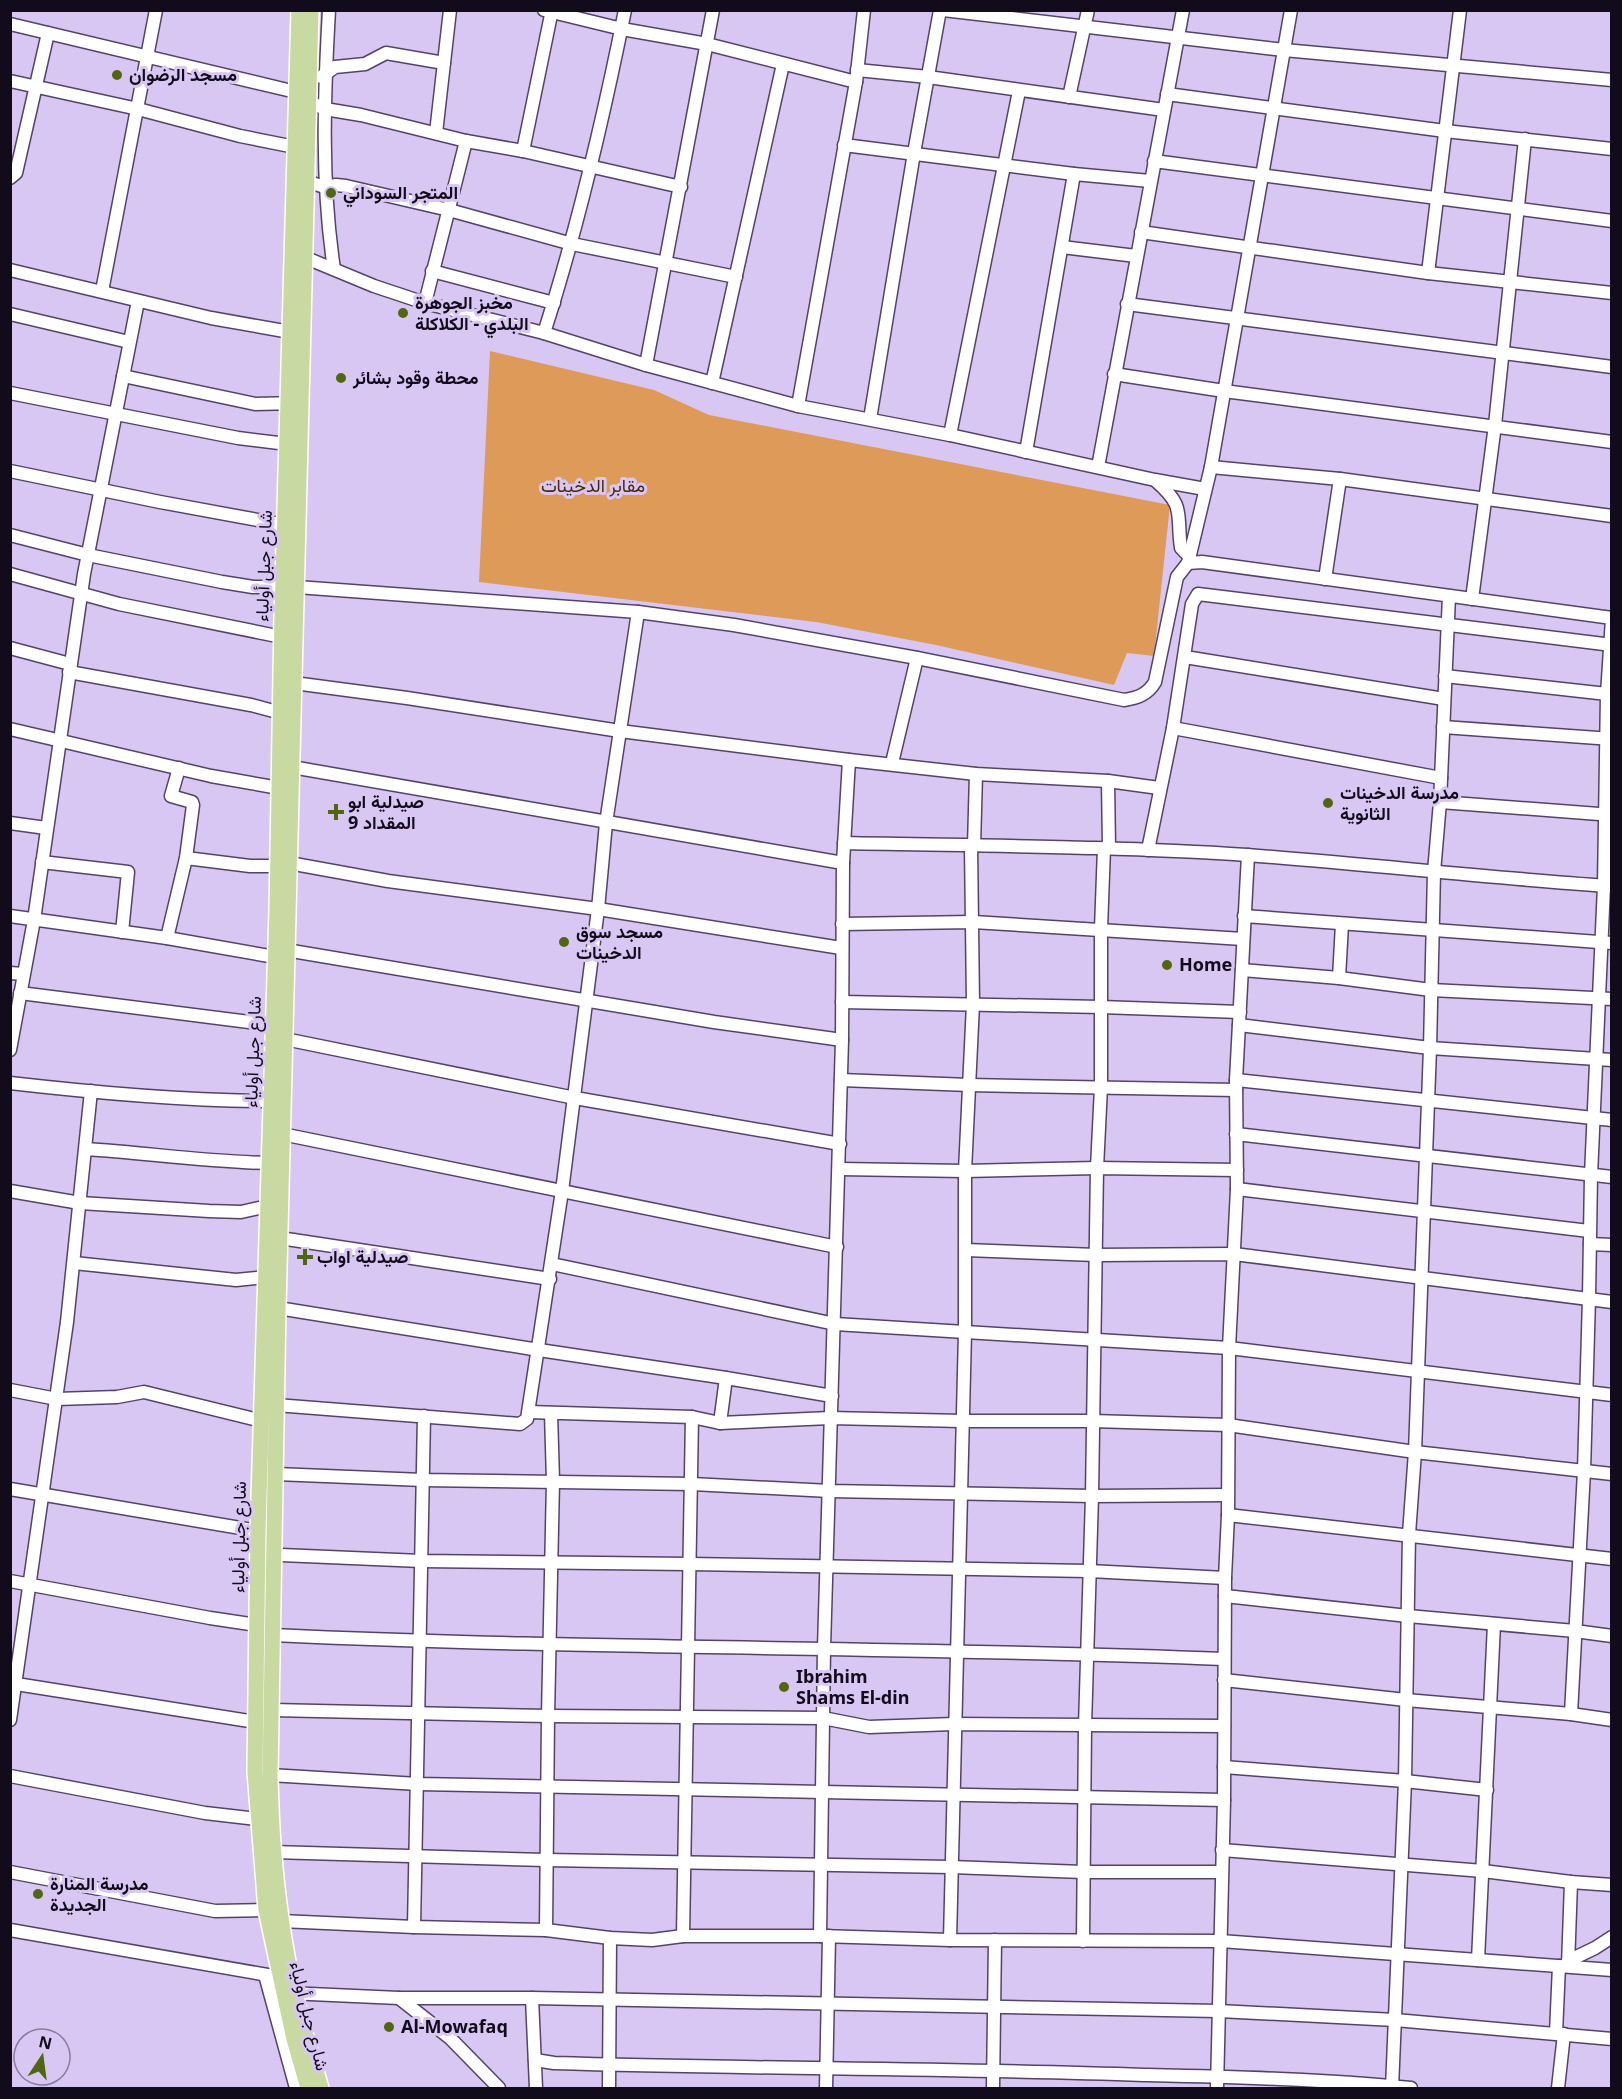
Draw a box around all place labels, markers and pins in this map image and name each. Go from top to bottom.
place label: مسجد الرضوان [129,62,237,86]
marker: مسجد الرضوان [110,68,124,82]
place label: المتجر السوداني [343,180,458,208]
marker: المتجر السوداني [324,186,338,200]
place label: مخبز الجوهرة البلدي - الكلاكلة [415,290,529,339]
marker: مخبز الجوهرة البلدي - الكلاكلة [396,306,410,320]
place label: محطة وقود بشائر [352,365,479,389]
marker: محطة وقود بشائر [334,371,348,385]
place label: مدرسة الدخينات الثانوية [1340,780,1459,825]
place label: صيدلية ابو المقداد 9 [348,789,424,834]
marker: مدرسة الدخينات الثانوية [1321,796,1335,810]
marker: صيدلية ابو المقداد 9 [329,805,343,819]
place label: مسجد سوق الدخينات [576,919,663,964]
marker: مسجد سوق الدخينات [557,935,571,949]
place label: Home [1179,952,1232,976]
marker: Home [1160,958,1174,972]
place label: صيدلية اواب [317,1244,409,1268]
marker: صيدلية اواب [298,1250,312,1264]
place label: Ibrahim Shams El-din [796,1664,909,1709]
marker: Ibrahim Shams El-din [777,1680,791,1694]
place label: مدرسة المنارة الجديدة [50,1871,149,1916]
marker: مدرسة المنارة الجديدة [31,1887,45,1901]
place label: Al-Mowafaq [401,2014,508,2038]
marker: Al-Mowafaq [382,2020,396,2034]

